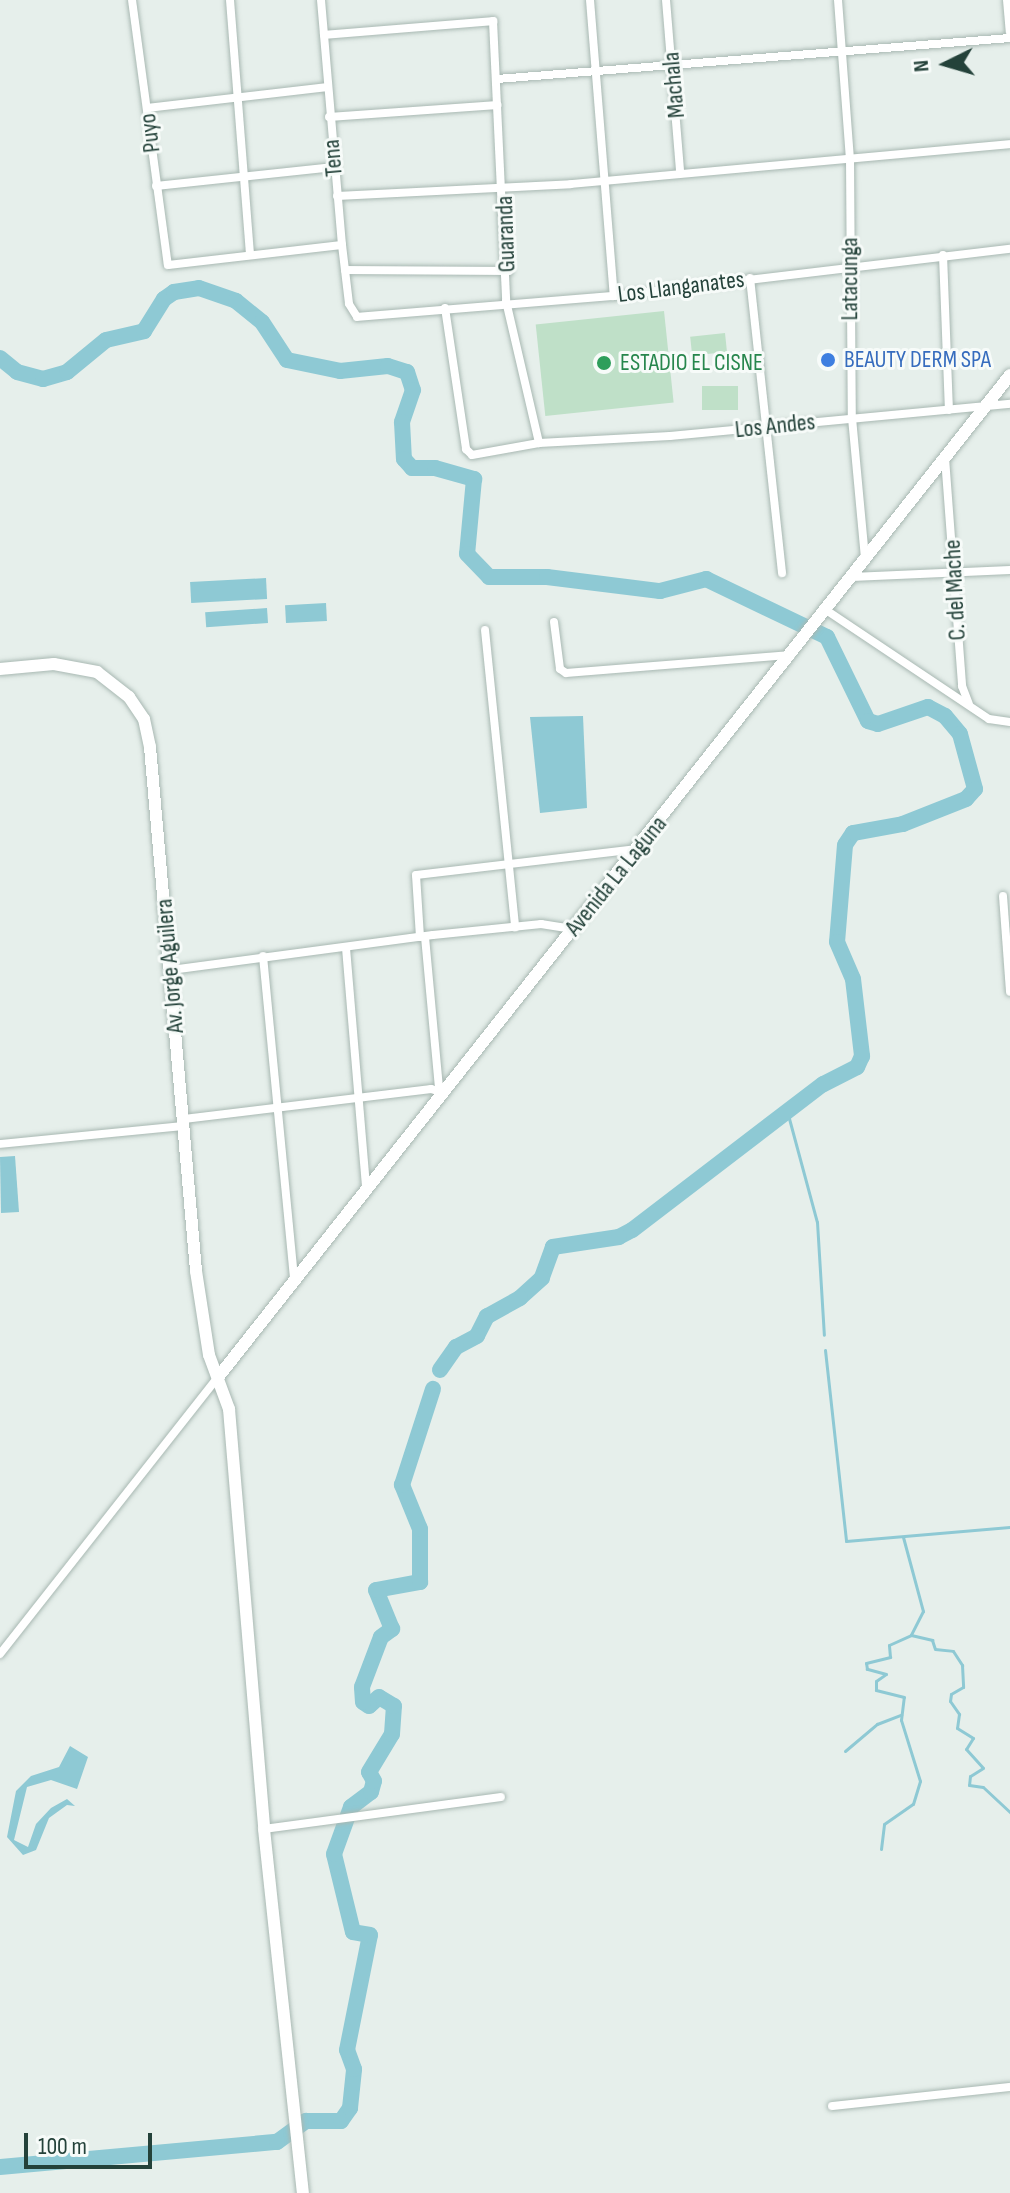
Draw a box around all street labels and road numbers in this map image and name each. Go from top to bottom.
street label: Machala [657,51,691,119]
street label: Puyo [133,112,167,154]
street label: Tena [317,138,349,178]
street label: Guaranda [490,195,522,273]
street label: Latacunga [836,238,864,320]
street label: Los Llanganates [616,265,746,309]
street label: Los Andes [734,407,816,445]
street label: C. del Mache [938,539,972,641]
street label: Avenida La Laguna [559,810,673,942]
street label: Av. Jorge Aguilera [150,898,190,1034]

